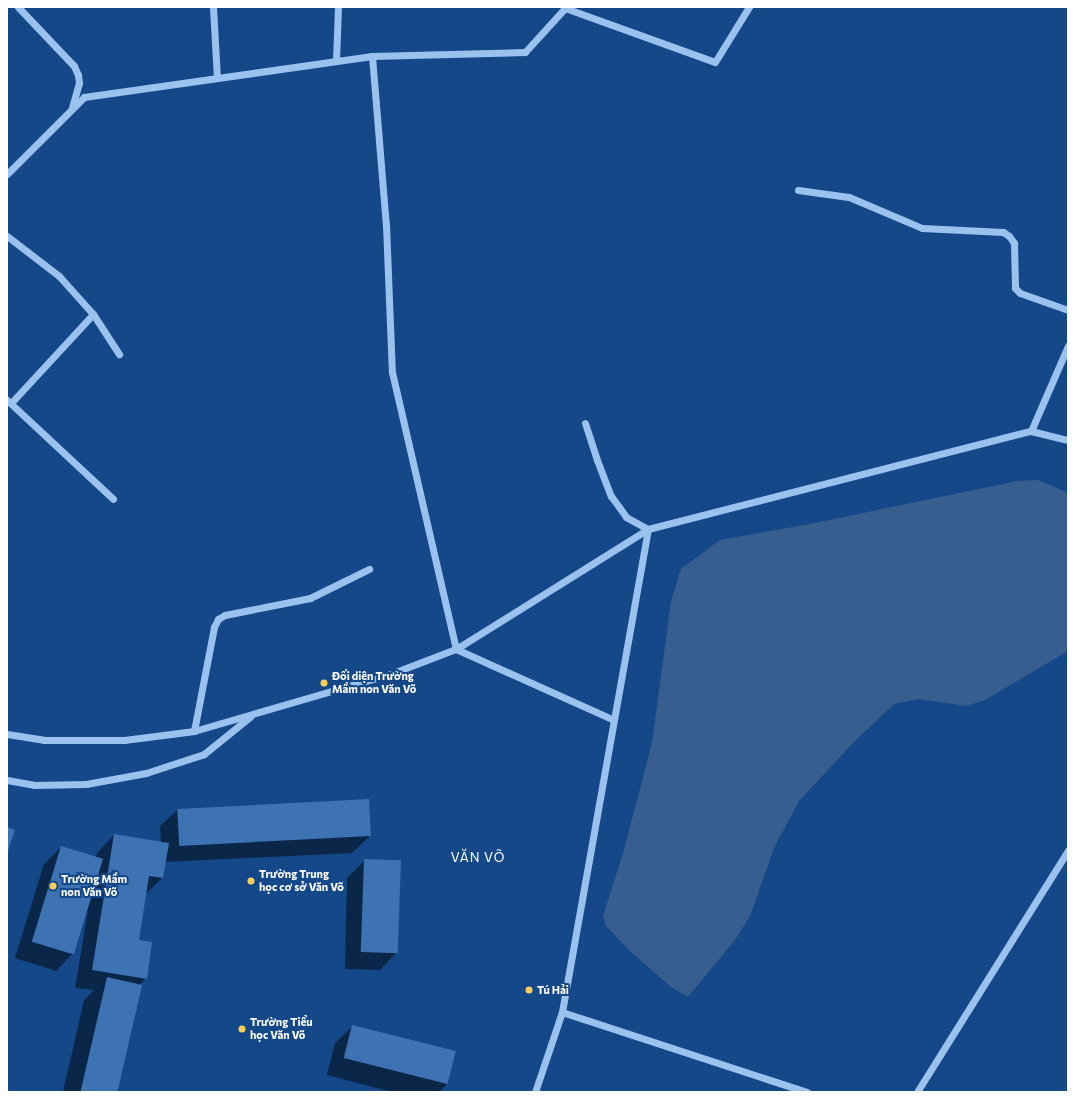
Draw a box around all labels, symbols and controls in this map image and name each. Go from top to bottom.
place label: Đối diện Trường Mầm non Văn Võ [332,670,416,696]
marker: Đối diện Trường Mầm non Văn Võ [319,678,329,688]
district label: VĂN VÕ [451,849,505,865]
place label: Trường Trung học cơ sở Văn Võ [259,868,344,894]
place label: Trường Mầm non Văn Võ [61,873,127,899]
marker: Trường Trung học cơ sở Văn Võ [246,876,256,886]
marker: Trường Mầm non Văn Võ [48,881,58,891]
place label: Tú Hải [537,983,569,997]
marker: Tú Hải [524,985,534,995]
place label: Trường Tiểu học Văn Võ [250,1016,313,1042]
marker: Trường Tiểu học Văn Võ [237,1024,247,1034]

